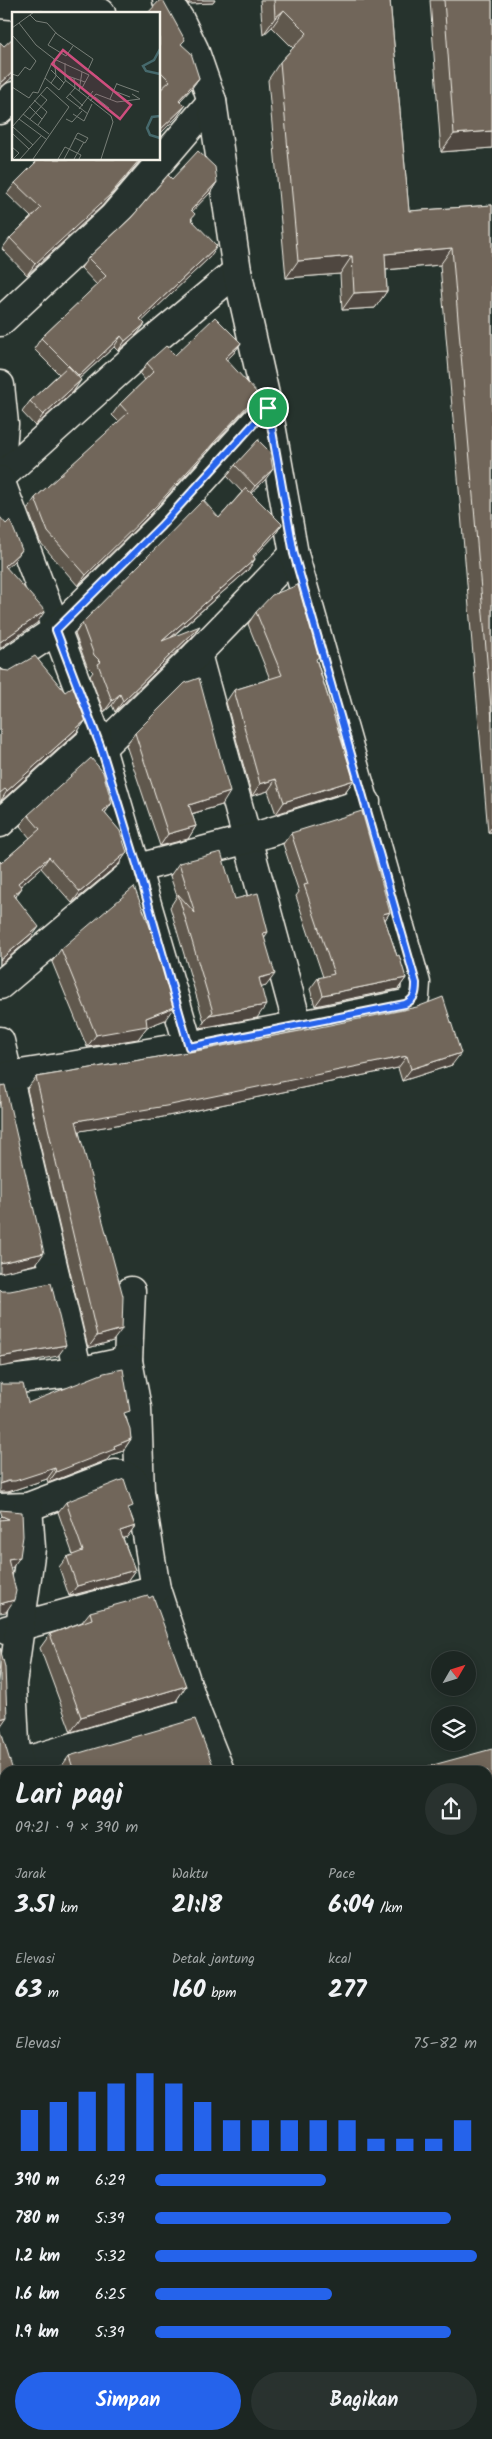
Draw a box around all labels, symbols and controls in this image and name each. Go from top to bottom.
inset map [12,12,160,160]
pin [247,387,289,429]
icon: arrive [254,394,282,422]
north arrow [431,1651,476,1696]
map controls [431,1651,476,1751]
button: layers [431,1706,476,1751]
text: Lari pagi [15,1773,123,1818]
button: share [425,1783,477,1835]
text: 09:21 · 9 × 390 m [15,1815,138,1840]
text: Jarak [15,1863,46,1885]
text: Waktu [172,1863,208,1885]
text: Pace [328,1863,355,1885]
text: 3.51 [15,1885,55,1925]
text: 21:18 [172,1885,222,1925]
text: 6:04 [328,1885,374,1925]
text: km [55,1897,78,1919]
text: /km [374,1897,403,1919]
text: Elevasi [15,1948,55,1970]
text: Detak jantung [172,1948,255,1970]
text: kcal [328,1948,351,1970]
text: 63 [15,1970,42,2010]
text: 160 [172,1970,206,2010]
text: 277 [328,1970,367,2010]
text: m [42,1982,59,2004]
text: bpm [206,1982,236,2004]
text: Elevasi [15,2031,60,2056]
text: 75–82 m [413,2031,477,2056]
text: 390 m [15,2168,59,2193]
text: 6:29 [95,2168,125,2193]
text: 780 m [15,2206,59,2231]
text: 5:39 [95,2206,124,2231]
text: 1.2 km [15,2244,60,2269]
text: 5:32 [95,2244,126,2269]
text: 1.6 km [15,2282,59,2307]
text: 6:25 [95,2282,126,2307]
text: 1.9 km [15,2320,59,2345]
text: 5:39 [95,2320,124,2345]
button: Simpan [15,2372,241,2430]
button: Bagikan [251,2372,477,2430]

